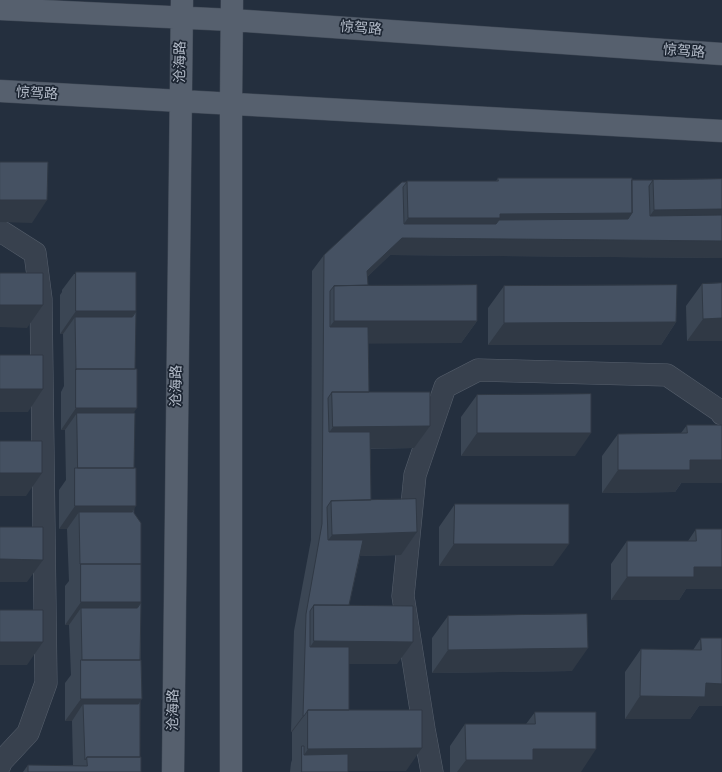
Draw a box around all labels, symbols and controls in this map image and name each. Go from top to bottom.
street label: 惊驾路 [339,19,383,39]
street label: 沧海路 [172,41,190,83]
street label: 惊驾路 [662,42,706,62]
street label: 惊驾路 [16,85,58,103]
street label: 沧海路 [168,365,186,407]
street label: 沧海路 [165,689,183,731]

